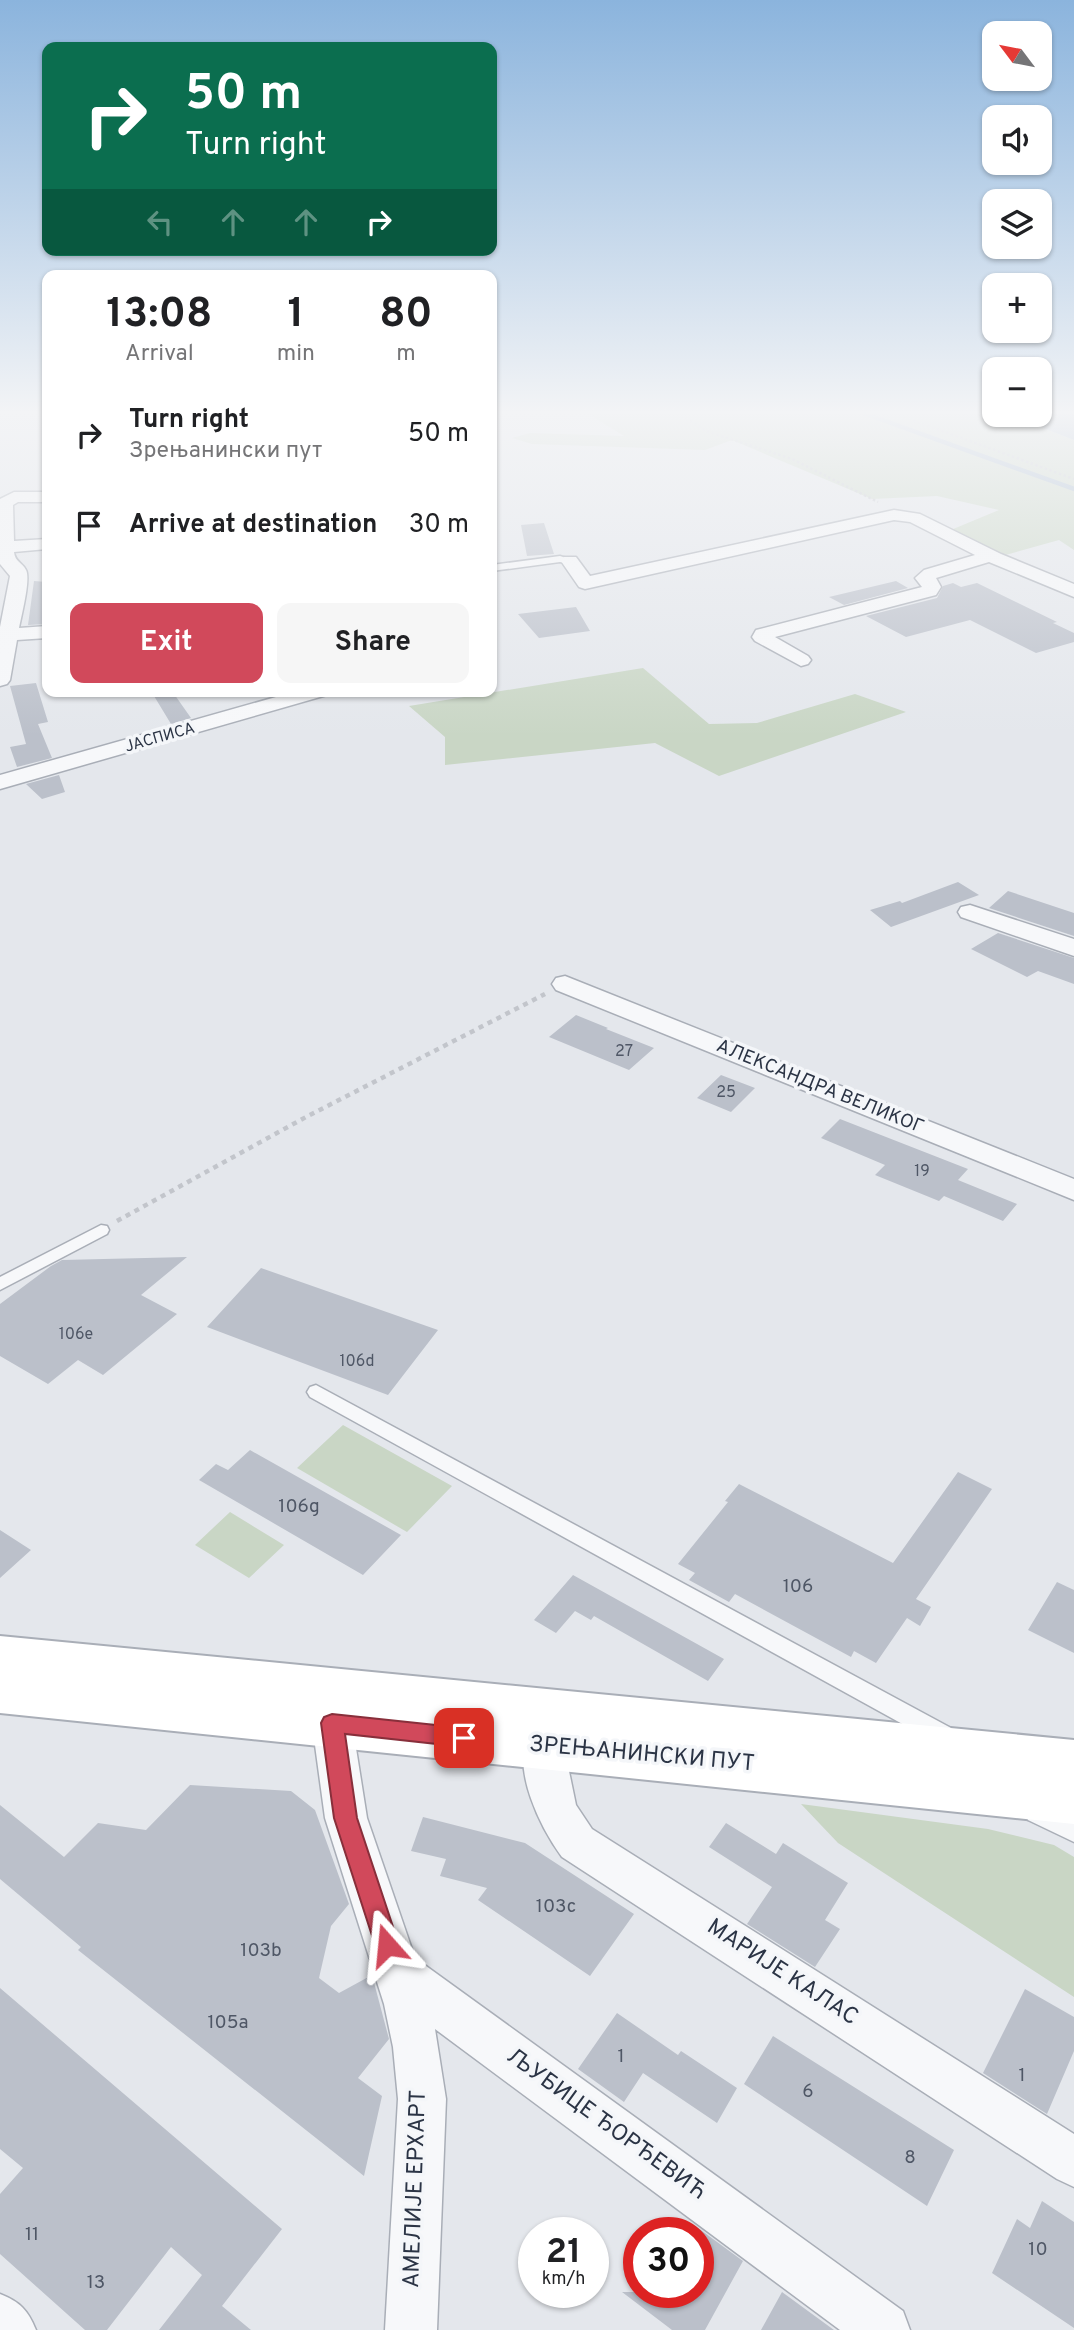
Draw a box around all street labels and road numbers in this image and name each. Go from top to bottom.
street label: ЈАСПИСА [123,718,198,758]
street label: АЛЕКСАНДРА ВЕЛИКОГ [713,1034,927,1140]
street label: ЗРЕЊАНИНСКИ ПУТ [528,1731,756,1779]
street label: МАРИЈЕ КАЛАС [701,1913,863,2033]
street label: ЉУБИЦЕ ЂОРЂЕВИЋ [500,2043,712,2207]
street label: АМЕЛИЈЕ ЕРХАРТ [398,2089,434,2289]

